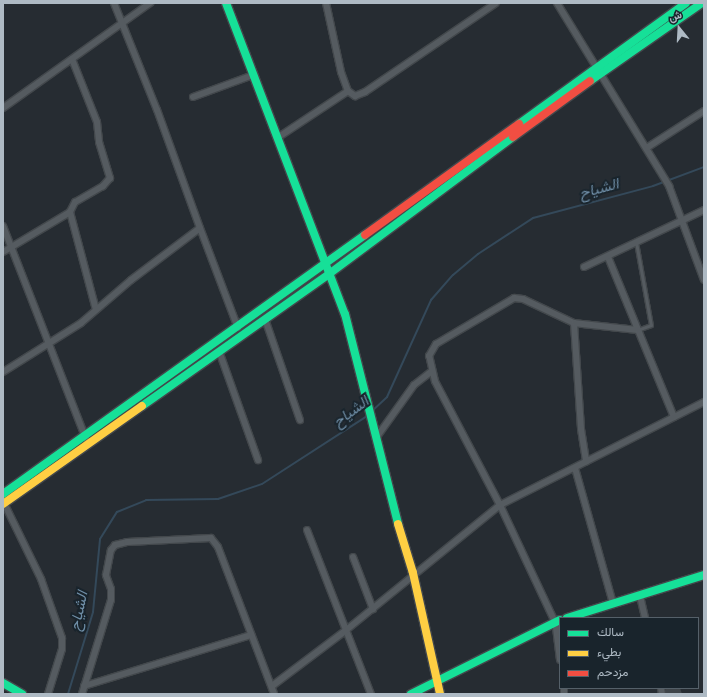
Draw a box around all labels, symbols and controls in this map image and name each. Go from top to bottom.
north arrow [659,8,699,48]
text: ش [667,8,683,24]
water label: الشياح [577,175,621,203]
water label: الشياح [330,393,372,431]
water label: الشياح [66,590,92,632]
legend [559,617,699,689]
text: سالك [597,625,624,639]
text: بطيء [597,645,621,659]
text: مزدحم [597,665,628,679]

